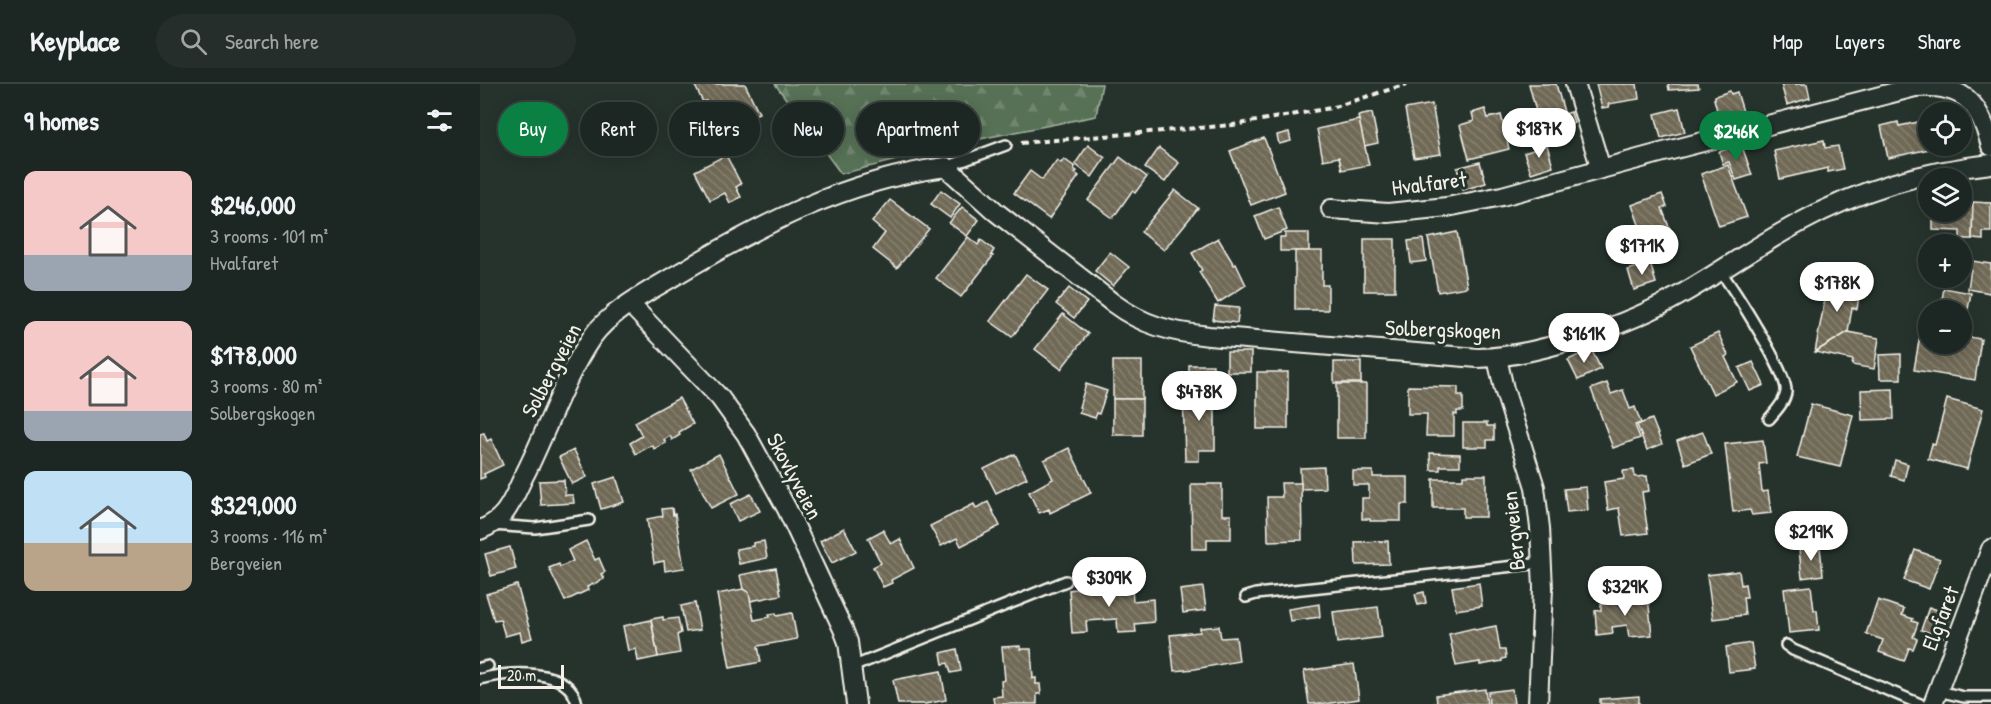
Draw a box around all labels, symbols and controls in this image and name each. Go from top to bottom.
search box [156,14,576,68]
text: Keyplace [30,22,120,60]
icon: search [177,25,210,58]
text: Search here [225,26,319,56]
text: Map [1773,27,1802,56]
text: Layers [1835,27,1885,56]
text: Share [1918,27,1961,56]
chip: Buy [498,102,568,156]
chip: Rent [580,102,657,156]
chip: Filters [669,102,760,156]
chip: New [772,102,844,156]
chip: Apartment [856,102,980,156]
map controls [1918,102,1972,354]
button: locate [1918,102,1972,156]
text: 9 homes [24,103,99,138]
icon: filters [423,104,456,137]
pin: $187K [1497,108,1581,159]
pin: $246K [1694,111,1778,162]
text: $187K [1516,114,1562,141]
text: $246K [1713,117,1759,144]
street label: Hvalfaret [1390,163,1468,202]
button: layers [1918,168,1972,222]
text: $246,000 [210,187,296,222]
icon: home [72,195,144,267]
text: 3 rooms · 101 m² [210,222,328,249]
pin: $171K [1600,225,1684,276]
text: $171K [1619,231,1665,258]
button: + [1918,234,1972,288]
text: Hvalfaret [210,249,278,276]
pin: $178K [1795,262,1879,313]
text: $178K [1814,268,1860,295]
button: − [1918,300,1972,354]
street label: Solbergskogen [1385,312,1501,346]
pin: $161K [1542,313,1626,364]
street label: Solbergveien [514,318,588,422]
text: $161K [1562,319,1606,346]
text: $178,000 [210,337,297,372]
icon: home [72,345,144,417]
pin: $478K [1157,371,1241,422]
text: 3 rooms · 80 m² [210,372,322,399]
text: $478K [1176,377,1222,404]
text: Solbergskogen [210,399,315,426]
street label: Skovlyveien [760,428,830,524]
text: $329,000 [210,487,297,522]
street label: Bergveien [1494,490,1532,572]
icon: home [72,495,144,567]
pin: $219K [1769,511,1853,562]
text: $219K [1789,517,1833,544]
text: 3 rooms · 116 m² [210,522,327,549]
text: Bergveien [210,549,282,576]
pin: $309K [1067,557,1151,608]
text: $309K [1086,563,1132,590]
pin: $329K [1583,566,1667,617]
text: $329K [1602,572,1648,599]
street label: Elgfaret [1914,581,1966,655]
scale bar [498,662,564,690]
text: 20 m [507,664,536,686]

